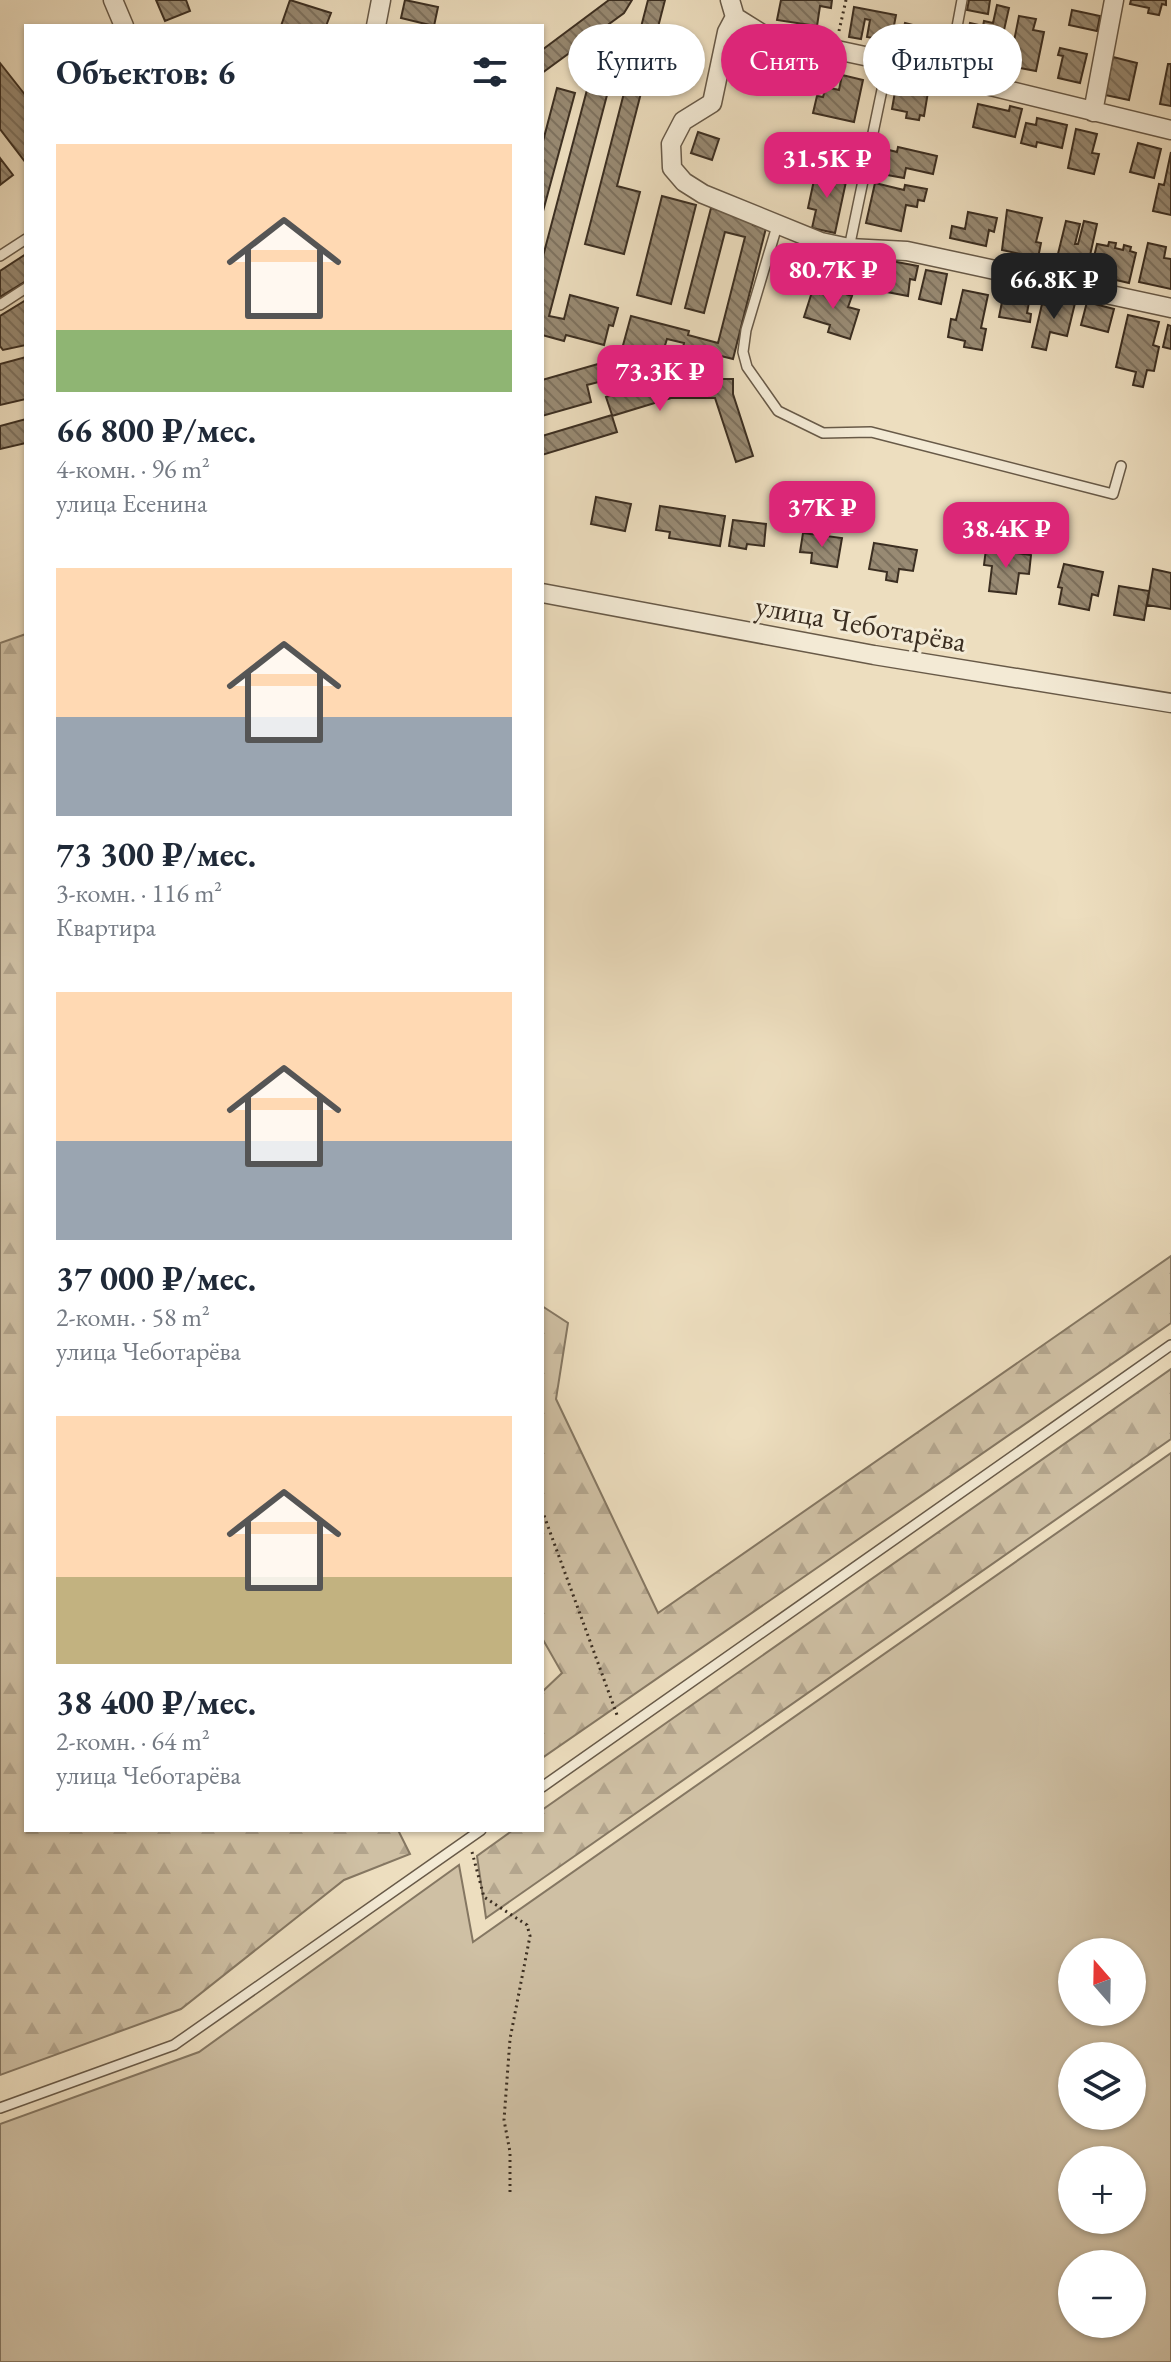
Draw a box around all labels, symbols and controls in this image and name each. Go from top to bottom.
chip: Купить [568,24,705,96]
chip: Снять [721,24,847,96]
chip: Фильтры [863,24,1022,96]
text: Объектов: 6 [56,50,235,94]
icon: filters [468,50,512,94]
pin: 31.5K ₽ [753,132,901,200]
text: 31.5K ₽ [782,141,872,175]
icon: home [212,196,356,340]
pin: 80.7K ₽ [759,243,907,311]
text: 80.7K ₽ [788,252,878,286]
pin: 66.8K ₽ [980,253,1128,321]
text: 66.8K ₽ [1009,262,1099,296]
pin: 73.3K ₽ [586,345,734,413]
text: 73.3K ₽ [615,354,705,388]
text: 66 800 ₽/мес. [56,408,256,452]
text: 4-комн. · 96 m² [56,452,210,486]
pin: 37K ₽ [766,481,878,549]
text: улица Есенина [56,486,207,520]
text: 37K ₽ [787,490,857,524]
pin: 38.4K ₽ [932,502,1080,570]
text: 38.4K ₽ [961,511,1051,545]
street label: улица Чеботарёва [753,585,969,661]
icon: home [212,620,356,764]
text: 73 300 ₽/мес. [56,832,256,876]
text: 3-комн. · 116 m² [56,876,222,910]
text: Квартира [56,910,156,944]
icon: home [212,1044,356,1188]
text: 37 000 ₽/мес. [56,1256,256,1300]
text: 2-комн. · 58 m² [56,1300,210,1334]
text: улица Чеботарёва [56,1334,241,1368]
icon: home [212,1468,356,1612]
text: 38 400 ₽/мес. [56,1680,256,1724]
text: 2-комн. · 64 m² [56,1724,210,1758]
text: улица Чеботарёва [56,1758,241,1792]
north arrow [1058,1938,1146,2026]
map controls [1058,1938,1146,2338]
button: layers [1058,2042,1146,2130]
button: + [1058,2146,1146,2234]
button: − [1058,2250,1146,2338]

